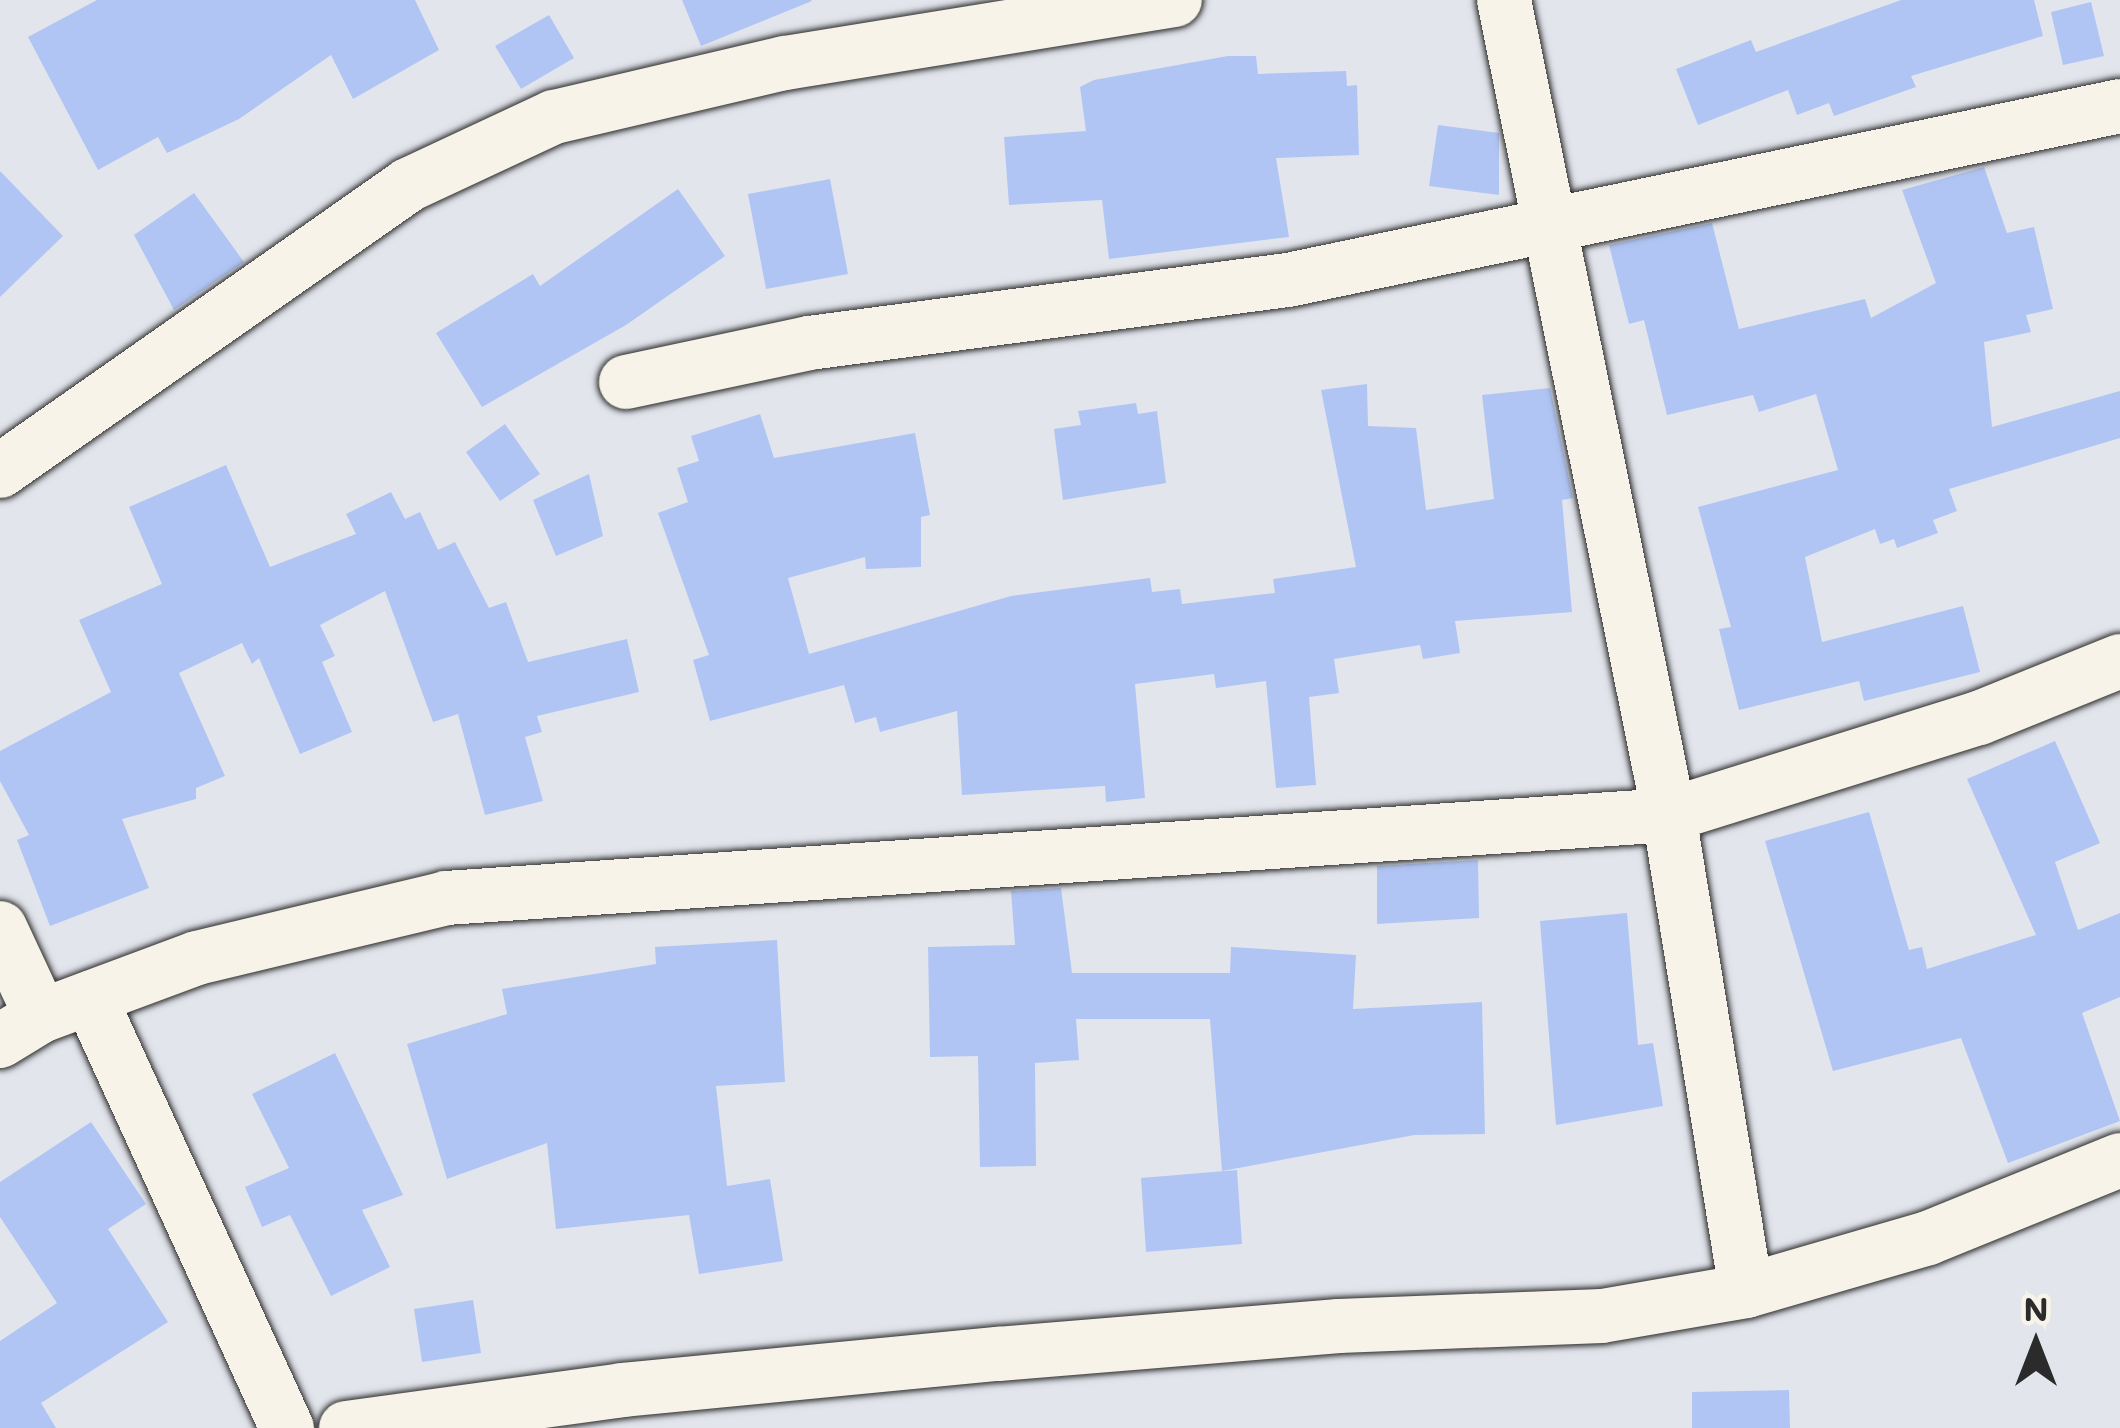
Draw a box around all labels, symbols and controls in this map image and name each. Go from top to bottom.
north arrow [1976,1284,2096,1404]
text: N [2023,1286,2049,1329]

